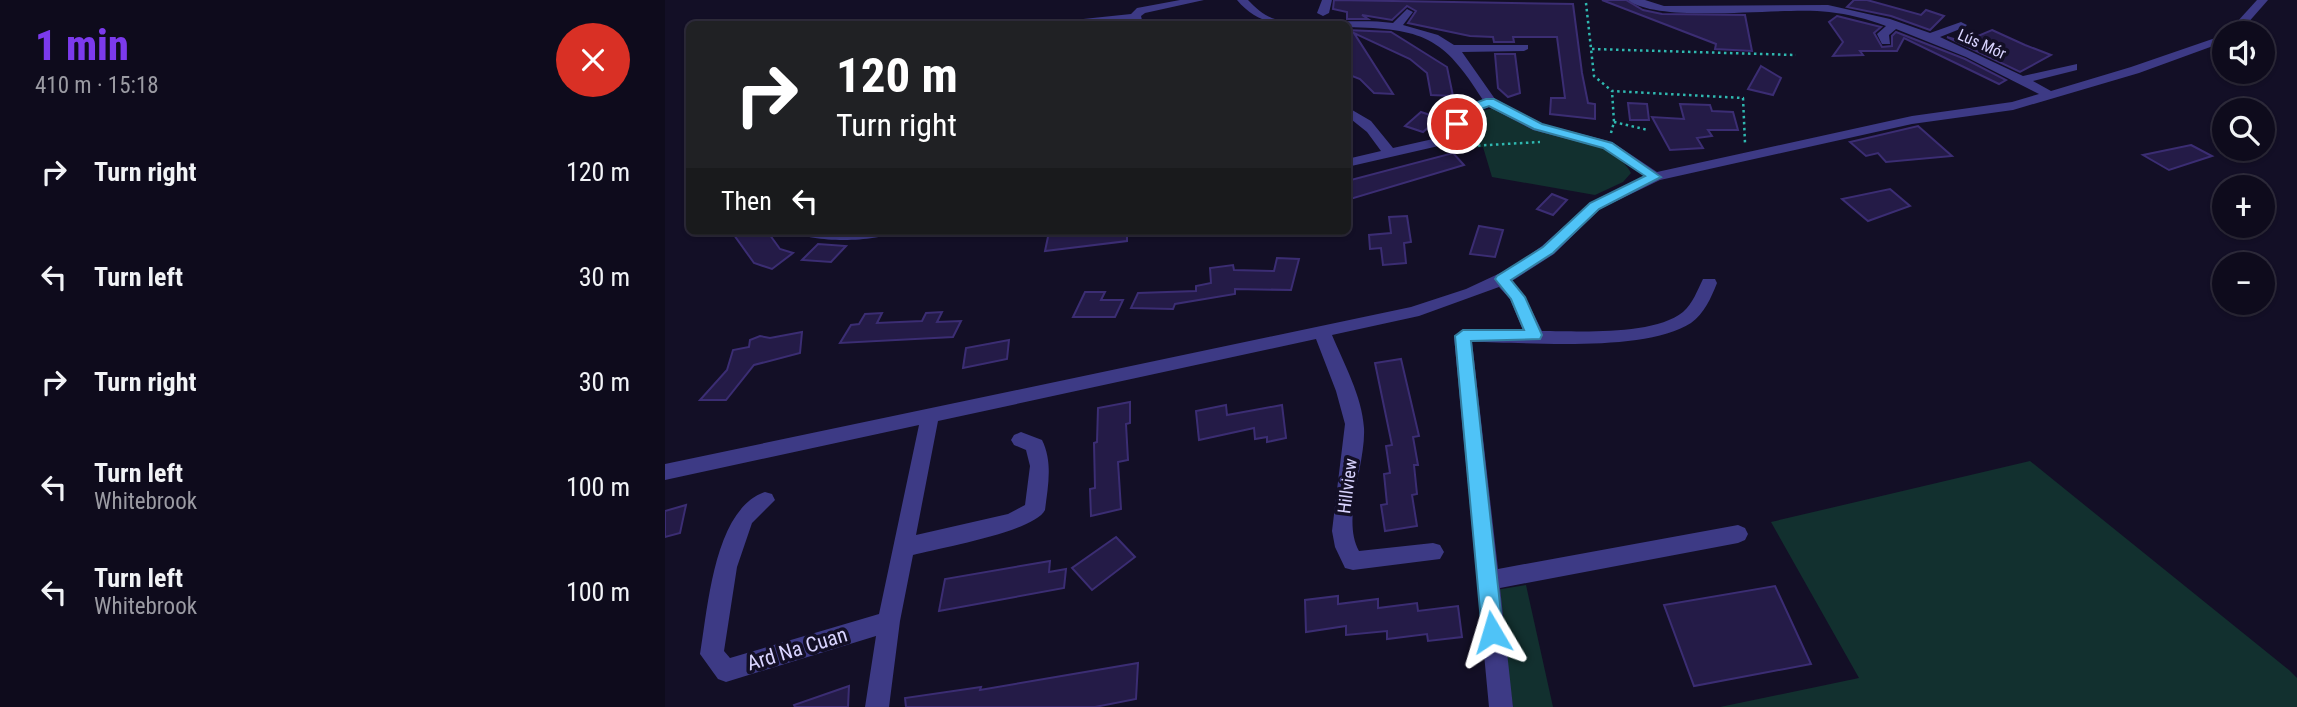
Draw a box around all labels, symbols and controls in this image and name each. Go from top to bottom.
text: 1 min [35,21,129,70]
map controls [2212,21,2275,315]
button: sound [2212,21,2275,84]
button: close [556,23,630,97]
street label: Lús Mór [1955,25,2009,63]
text: 120 m [836,47,958,104]
icon: right [721,49,812,140]
text: 410 m · 15:18 [35,72,159,99]
pin [1427,94,1487,154]
button: search [2212,98,2275,161]
icon: arrive [1438,105,1476,143]
text: Turn right [836,106,957,144]
icon: right [35,153,73,191]
text: Turn right [94,157,196,187]
text: 120 m [566,157,630,187]
button: + [2212,175,2275,238]
icon: left [786,182,824,220]
text: Then [721,186,772,216]
button: − [2212,252,2275,315]
icon: left [35,258,73,296]
text: Turn left [94,262,183,292]
text: 30 m [579,262,630,292]
icon: right [35,363,73,401]
text: Turn right [94,367,196,397]
text: 30 m [579,367,630,397]
street label: Hillview [1333,457,1361,515]
text: Turn left [94,458,183,488]
icon: left [35,468,73,506]
text: 100 m [566,472,630,502]
text: Whitebrook [94,488,197,515]
text: Turn left [94,563,183,593]
icon: left [35,573,73,611]
text: 100 m [566,577,630,607]
text: Whitebrook [94,593,197,620]
position arrow [1455,595,1529,669]
street label: Ard Na Cuan [744,622,850,676]

